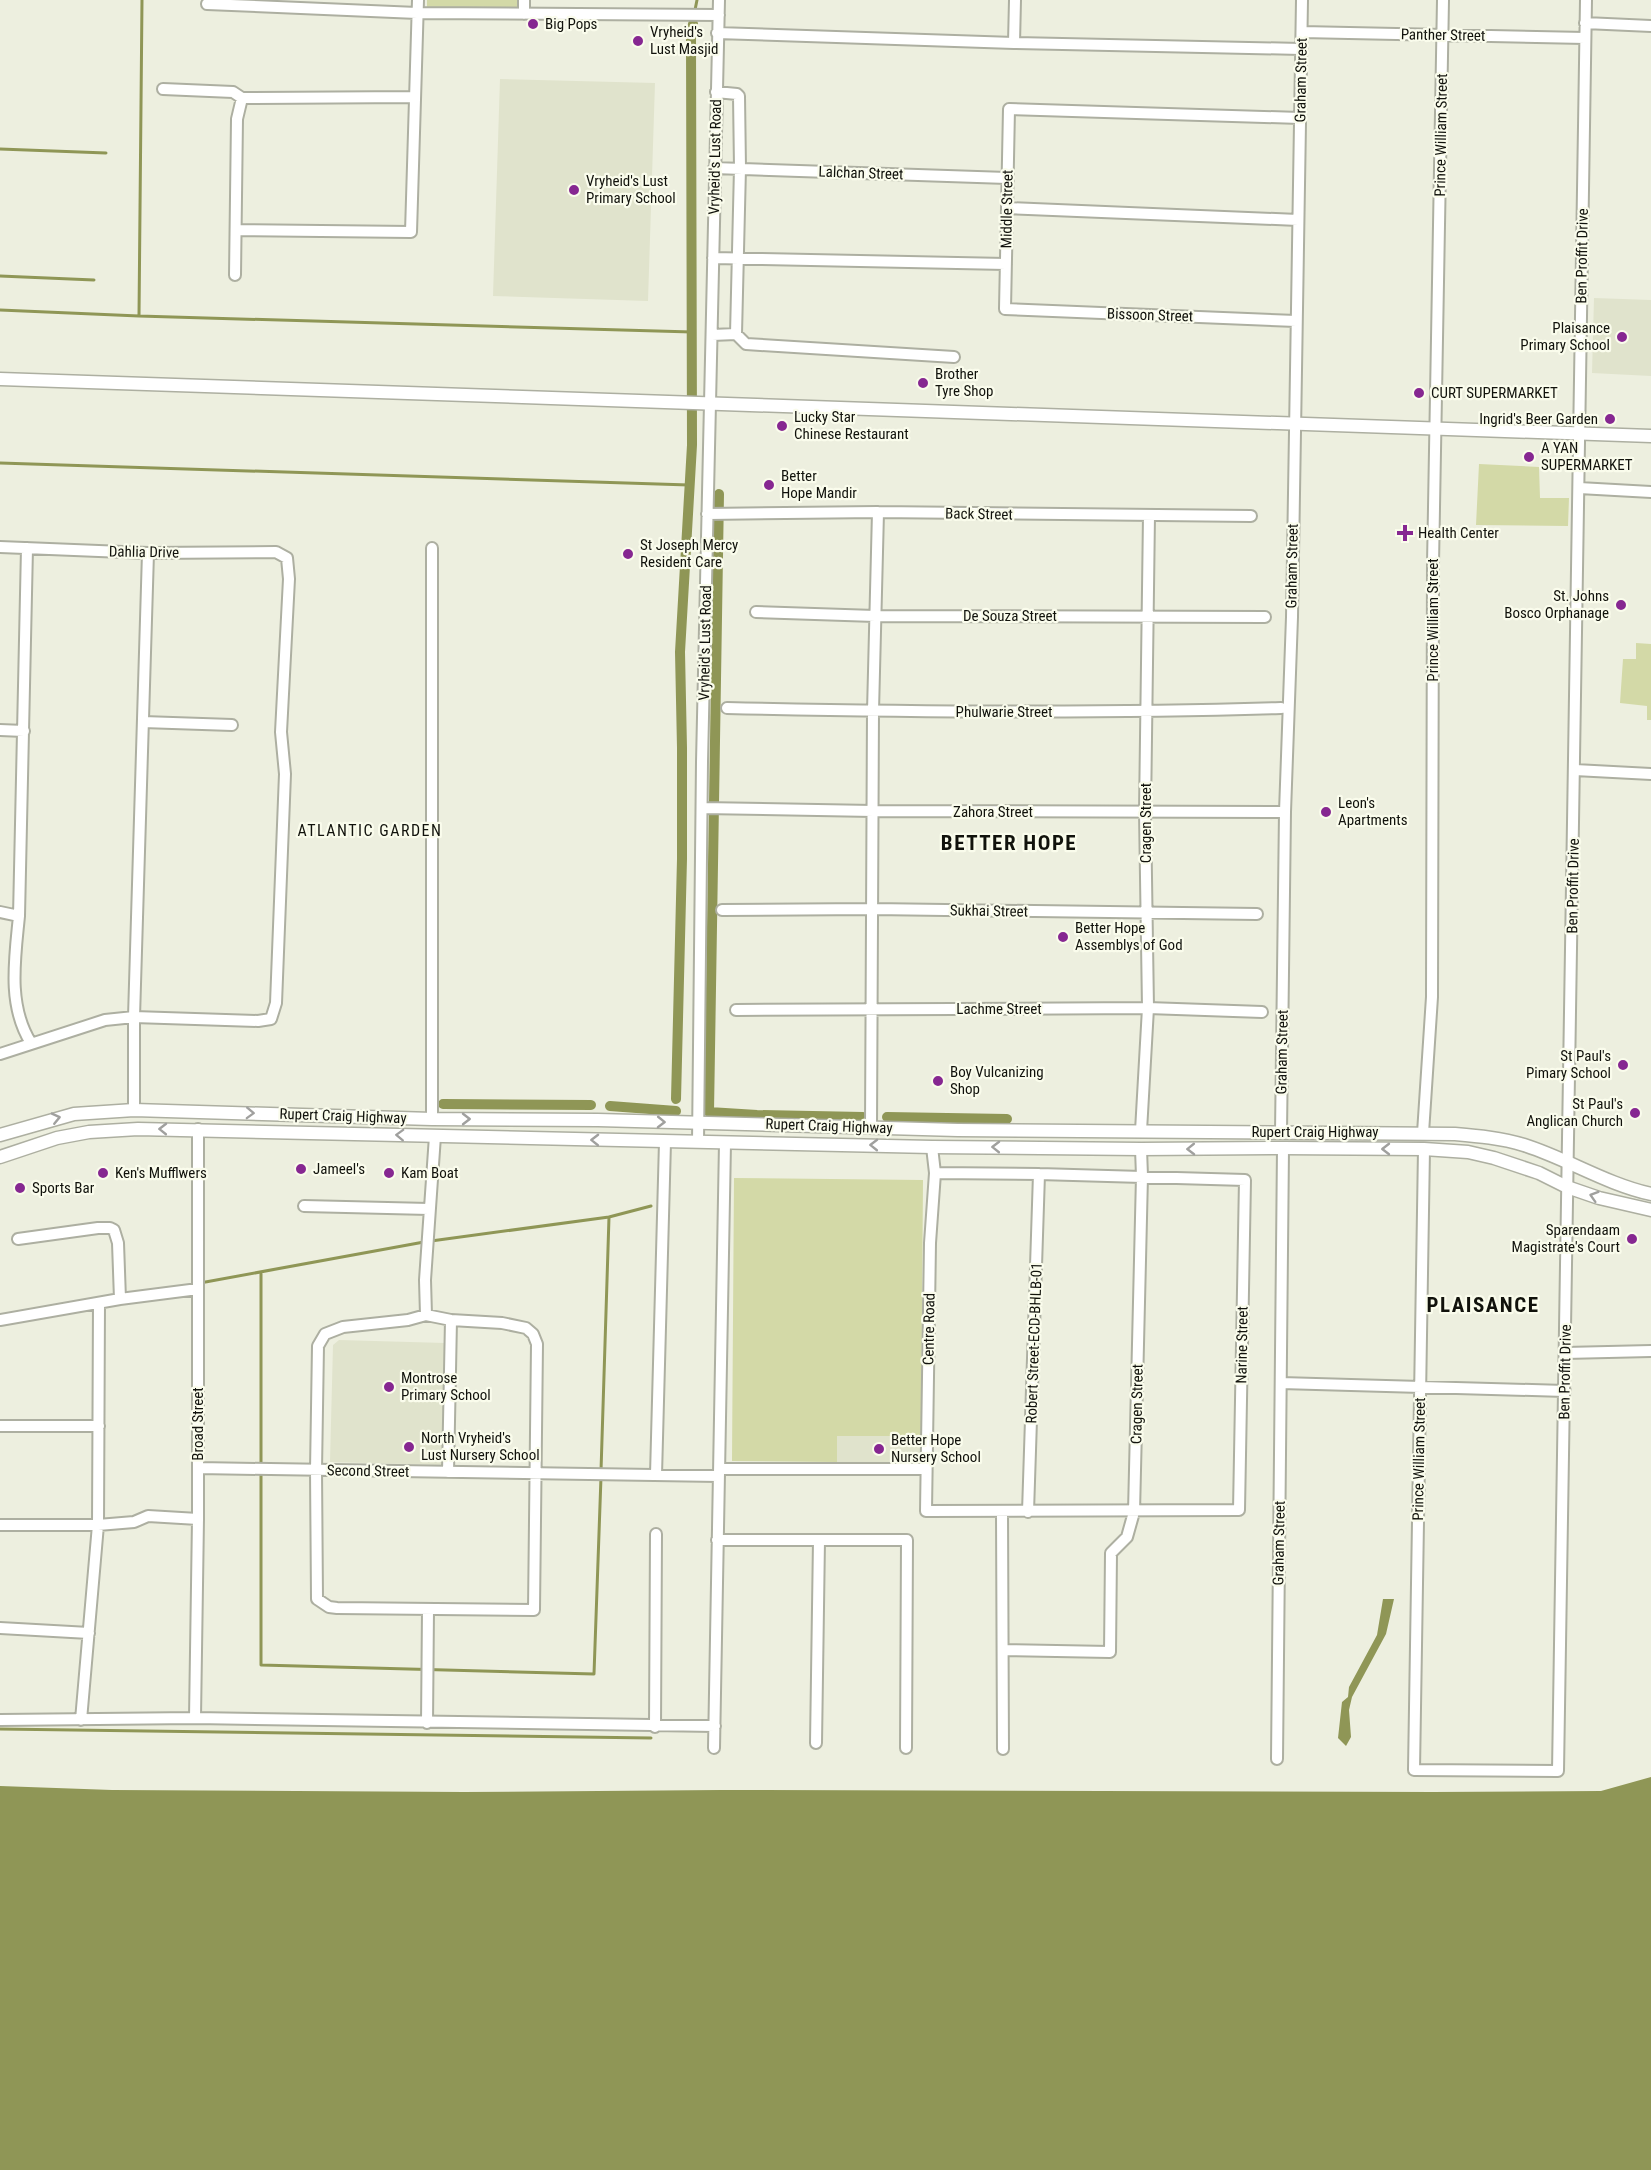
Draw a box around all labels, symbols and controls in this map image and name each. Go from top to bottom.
place label: Big Pops [545,15,598,33]
marker: Big Pops [526,17,540,31]
place label: Vryheid's Lust Masjid [650,23,718,58]
street label: Panther Street [1401,25,1485,45]
marker: Vryheid's Lust Masjid [631,34,645,48]
street label: Graham Street [1291,38,1311,122]
street label: Prince William Street [1431,73,1451,197]
street label: Vryheid's Lust Road [705,99,725,215]
street label: Lalchan Street [818,163,904,183]
street label: Middle Street [997,169,1017,249]
place label: Vryheid's Lust Primary School [586,172,676,207]
marker: Vryheid's Lust Primary School [567,183,581,197]
street label: Ben Proffit Drive [1572,208,1592,304]
street label: Bissoon Street [1107,305,1193,325]
place label: Plaisance Primary School [1520,319,1610,354]
marker: Plaisance Primary School [1615,330,1629,344]
place label: Brother Tyre Shop [935,365,993,400]
marker: Brother Tyre Shop [916,376,930,390]
place label: CURT SUPERMARKET [1431,384,1558,402]
marker: CURT SUPERMARKET [1412,386,1426,400]
place label: Lucky Star Chinese Restaurant [794,408,909,443]
place label: Ingrid's Beer Garden [1479,410,1598,428]
marker: Ingrid's Beer Garden [1603,412,1617,426]
marker: Lucky Star Chinese Restaurant [775,419,789,433]
place label: A YAN SUPERMARKET [1541,439,1633,474]
marker: A YAN SUPERMARKET [1522,450,1536,464]
place label: Better Hope Mandir [781,467,857,502]
marker: Better Hope Mandir [762,478,776,492]
street label: Back Street [945,504,1013,524]
street label: Graham Street [1282,524,1302,608]
marker: Health Center [1396,524,1414,542]
place label: Health Center [1418,524,1499,542]
place label: St Joseph Mercy Resident Care [640,536,738,571]
street label: Dahlia Drive [109,542,179,562]
marker: St Joseph Mercy Resident Care [621,547,635,561]
street label: Prince William Street [1424,558,1442,682]
street label: Vryheid's Lust Road [695,585,715,701]
place label: St. Johns Bosco Orphanage [1504,587,1609,622]
marker: St. Johns Bosco Orphanage [1614,598,1628,612]
street label: De Souza Street [963,607,1057,625]
street label: Phulwarie Street [956,703,1052,721]
street label: Cragen Street [1137,783,1155,863]
place label: Leon's Apartments [1338,794,1408,829]
street label: Zahora Street [953,803,1033,821]
marker: Leon's Apartments [1319,805,1333,819]
district label: ATLANTIC GARDEN [298,821,442,840]
district label: BETTER HOPE [941,831,1077,855]
street label: Ben Proffit Drive [1563,838,1583,934]
street label: Sukhai Street [950,901,1028,921]
place label: Better Hope Assemblys of God [1075,919,1183,954]
marker: Better Hope Assemblys of God [1056,930,1070,944]
street label: Lachme Street [956,1000,1042,1018]
street label: Graham Street [1272,1010,1292,1094]
place label: St Paul's Pimary School [1526,1047,1611,1082]
marker: St Paul's Pimary School [1616,1058,1630,1072]
place label: Boy Vulcanizing Shop [950,1063,1044,1098]
marker: Boy Vulcanizing Shop [931,1074,945,1088]
place label: St Paul's Anglican Church [1526,1095,1623,1130]
street label: Rupert Craig Highway [279,1105,407,1127]
marker: St Paul's Anglican Church [1628,1106,1642,1120]
one-way arrow [246,1107,255,1120]
one-way arrow [51,1112,61,1125]
one-way arrow [462,1113,471,1125]
one-way arrow [657,1115,666,1128]
street label: Rupert Craig Highway [765,1115,893,1137]
one-way arrow [158,1123,167,1135]
street label: Rupert Craig Highway [1251,1123,1379,1141]
one-way arrow [395,1129,404,1141]
one-way arrow [590,1134,599,1146]
one-way arrow [869,1139,878,1152]
one-way arrow [992,1141,1001,1154]
one-way arrow [1187,1143,1196,1155]
one-way arrow [1382,1143,1391,1155]
place label: Jameel's [313,1160,365,1178]
marker: Jameel's [294,1162,308,1176]
place label: Ken's Mufflwers [115,1164,207,1182]
place label: Kam Boat [401,1164,458,1182]
marker: Ken's Mufflwers [96,1166,110,1180]
marker: Kam Boat [382,1166,396,1180]
place label: Sports Bar [32,1179,95,1197]
marker: Sports Bar [13,1181,27,1195]
one-way arrow [1589,1191,1600,1203]
place label: Sparendaam Magistrate's Court [1512,1221,1620,1256]
marker: Sparendaam Magistrate's Court [1625,1232,1639,1246]
street label: Robert Street-ECD-BHLB-01 [1022,1262,1046,1424]
street label: Centre Road [919,1293,939,1365]
district label: PLAISANCE [1427,1293,1539,1317]
street label: Narine Street [1232,1306,1252,1384]
street label: Ben Proffit Drive [1555,1324,1575,1420]
street label: Cragen Street [1127,1364,1147,1444]
place label: Montrose Primary School [401,1369,491,1404]
marker: Montrose Primary School [382,1380,396,1394]
street label: Broad Street [189,1387,207,1461]
street label: Prince William Street [1409,1397,1429,1521]
place label: North Vryheid's Lust Nursery School [421,1429,540,1464]
place label: Better Hope Nursery School [891,1431,981,1466]
marker: North Vryheid's Lust Nursery School [402,1440,416,1454]
marker: Better Hope Nursery School [872,1442,886,1456]
street label: Second Street [327,1461,409,1481]
street label: Graham Street [1269,1501,1289,1585]

